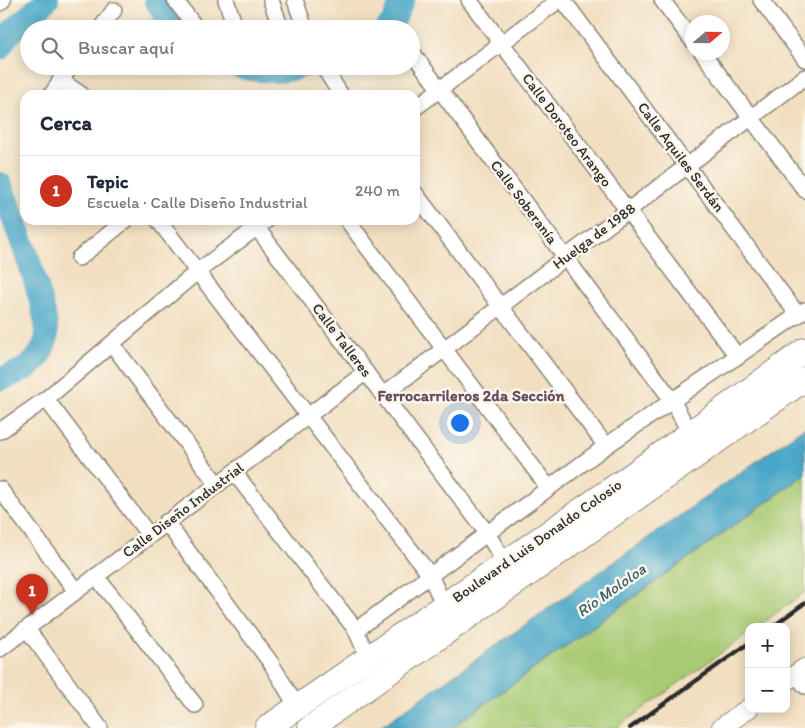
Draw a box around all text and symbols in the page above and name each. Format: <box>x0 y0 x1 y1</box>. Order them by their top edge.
north arrow <box>685 15 730 60</box>
search box <box>20 20 420 75</box>
icon: search <box>38 34 66 62</box>
text: Buscar aquí <box>78 36 174 59</box>
street label: Calle Doroteo Arango <box>518 70 616 190</box>
street label: Calle Aquiles Serdán <box>634 98 728 216</box>
text: Cerca <box>40 110 92 135</box>
street label: Calle Soberanía <box>487 156 562 248</box>
text: Tepic <box>87 170 128 193</box>
text: 1 <box>52 181 60 200</box>
text: 240 m <box>355 181 400 200</box>
text: Escuela · Calle Diseño Industrial <box>87 193 307 212</box>
street label: Huelga de 1988 <box>549 199 639 273</box>
street label: Calle Talleres <box>308 300 376 381</box>
district label: Ferrocarrileros 2da Sección <box>377 386 566 405</box>
your location <box>447 410 473 436</box>
street label: Calle Diseño Industrial <box>119 458 248 561</box>
street label: Boulevard Luis Donaldo Colosio <box>449 475 625 607</box>
water label: Río Mololoa <box>573 559 650 621</box>
pin: 1 <box>16 574 48 615</box>
map controls <box>745 623 790 713</box>
button: + <box>745 623 790 668</box>
button: − <box>745 668 790 713</box>

